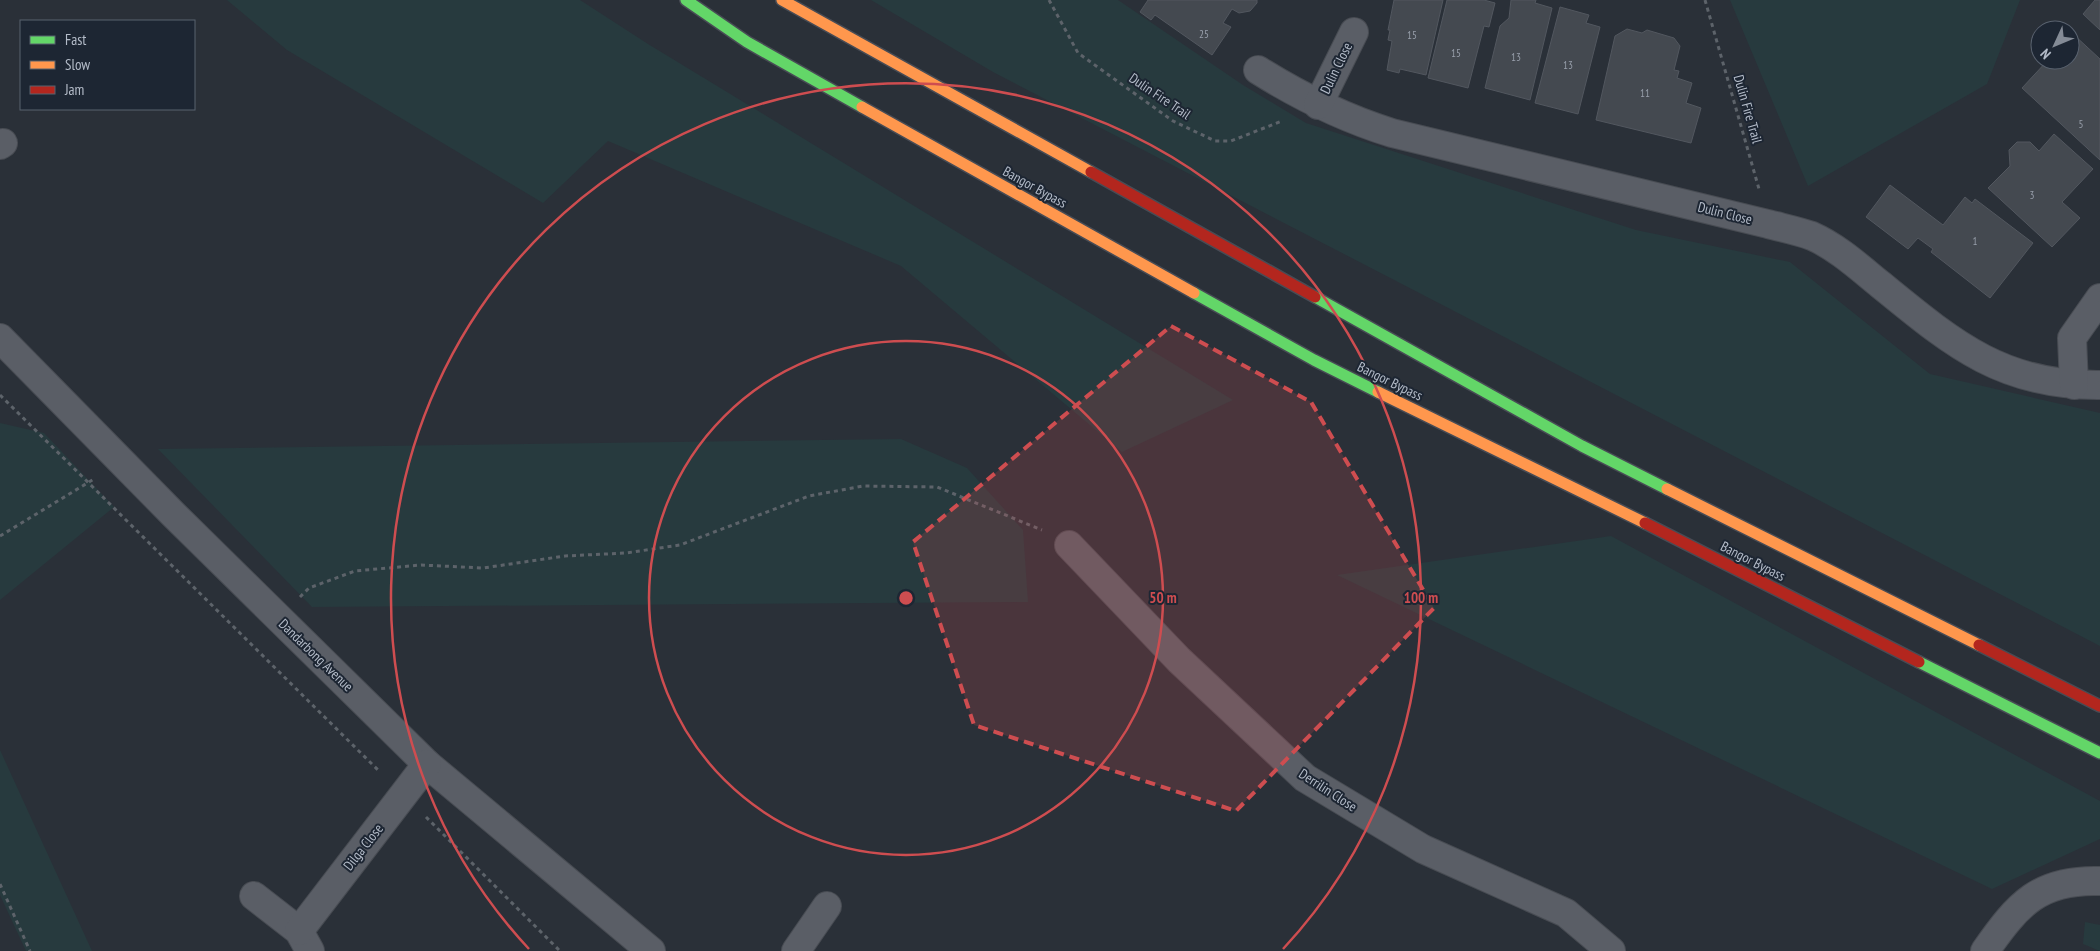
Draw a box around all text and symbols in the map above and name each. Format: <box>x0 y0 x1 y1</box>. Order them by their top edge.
legend <box>20 20 195 110</box>
north arrow <box>2030 20 2080 70</box>
house number: 25 <box>1199 27 1209 41</box>
house number: 15 <box>1407 28 1417 42</box>
text: Fast <box>65 30 86 49</box>
street label: Dulin Close <box>1316 39 1356 97</box>
text: N <box>2037 45 2055 63</box>
house number: 15 <box>1451 46 1461 60</box>
house number: 13 <box>1511 50 1521 64</box>
text: Slow <box>65 55 90 74</box>
house number: 13 <box>1563 58 1573 72</box>
street label: Dulin Fire Trail <box>1126 69 1195 124</box>
street label: Dulin Fire Trail <box>1730 73 1767 146</box>
text: Jam <box>64 80 84 99</box>
house number: 11 <box>1640 86 1650 100</box>
house number: 5 <box>2079 117 2084 131</box>
street label: Bangor Bypass <box>1000 162 1070 212</box>
house number: 3 <box>2030 188 2035 202</box>
street label: Dulin Close <box>1696 198 1754 228</box>
house number: 1 <box>1973 234 1978 248</box>
street label: Bangor Bypass <box>1354 358 1426 405</box>
street label: Bangor Bypass <box>1718 537 1789 585</box>
text: 50 m <box>1149 588 1177 607</box>
text: 100 m <box>1404 588 1438 607</box>
centre of rings <box>897 589 915 607</box>
street label: Dandarbong Avenue <box>275 615 357 695</box>
street label: Derrilin Close <box>1296 765 1361 815</box>
street label: Dilga Close <box>339 820 387 874</box>

